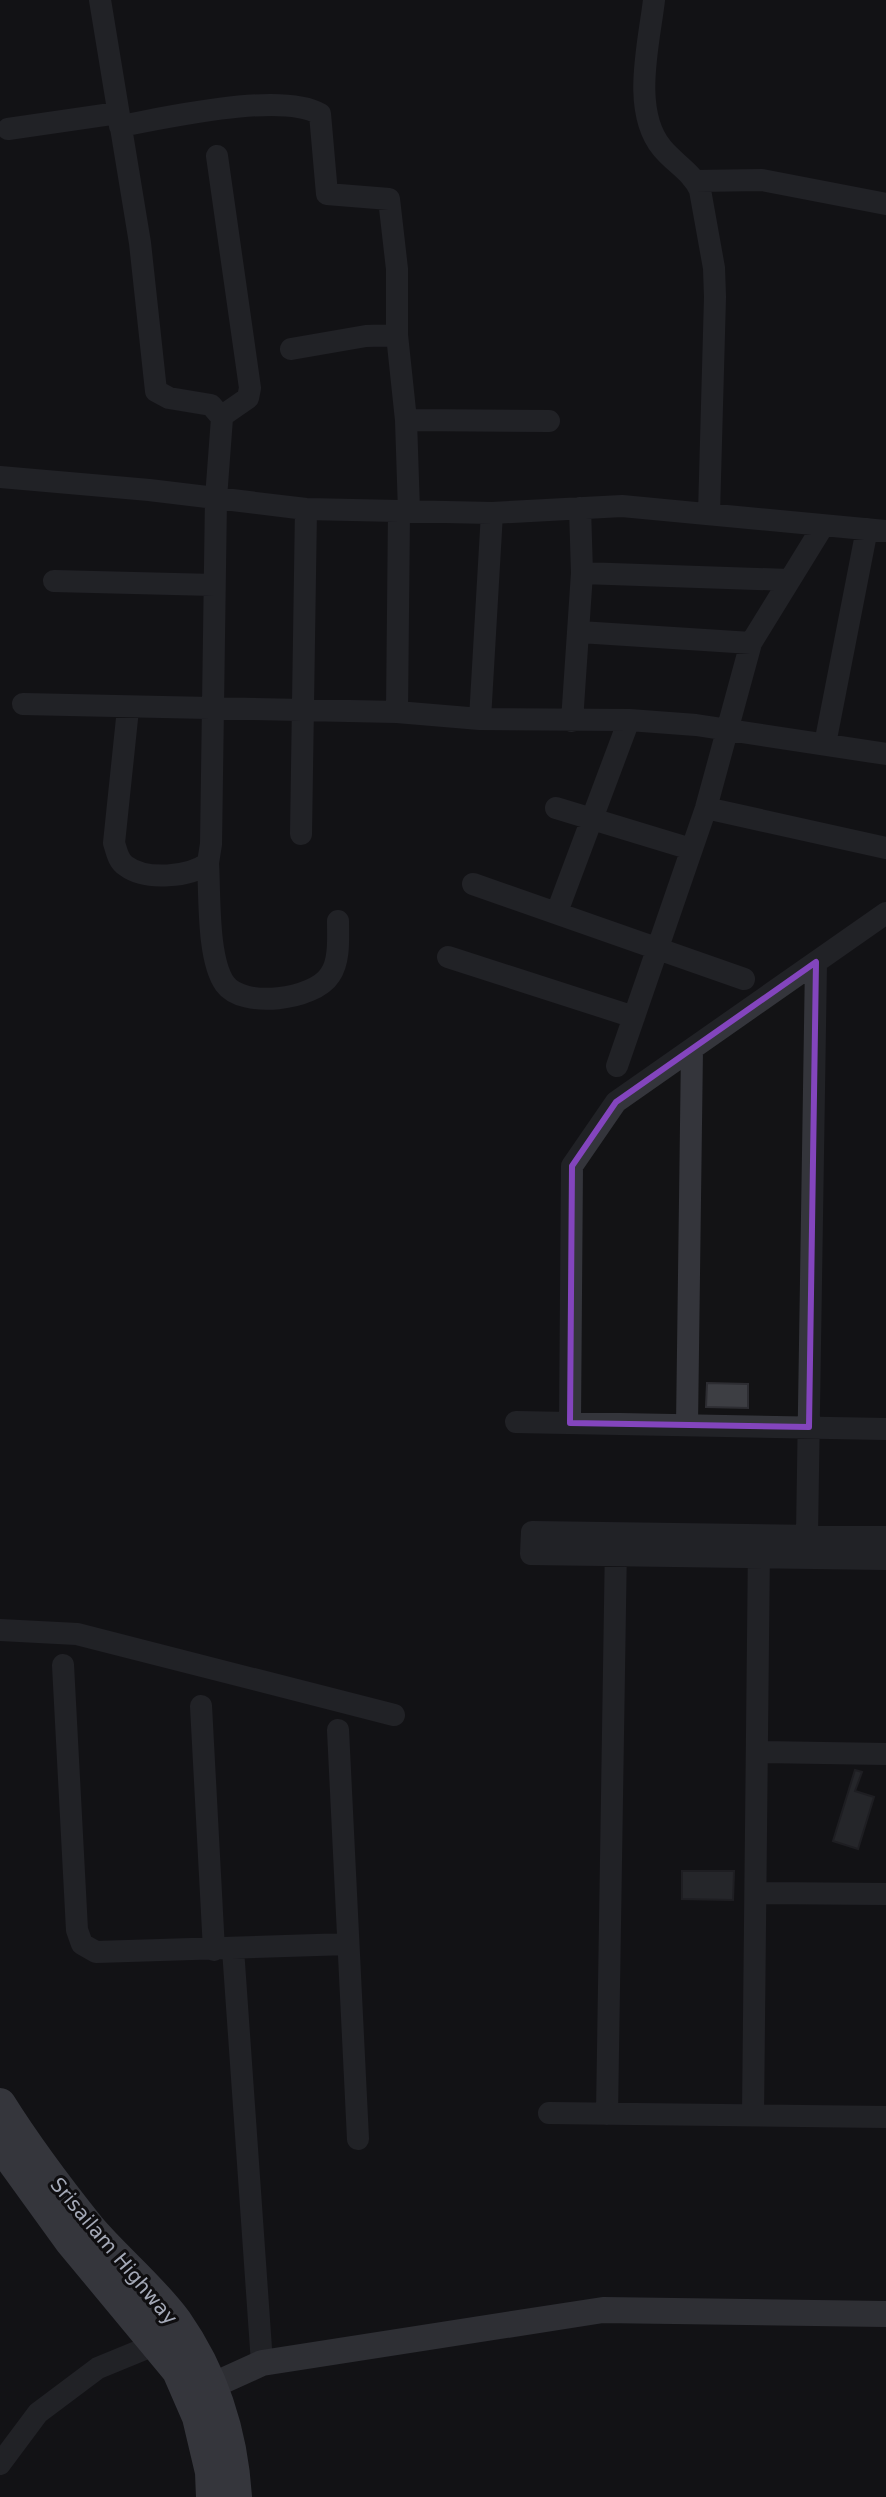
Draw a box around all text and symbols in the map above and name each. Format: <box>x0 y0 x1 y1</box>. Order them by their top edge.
street label: Srisailam Highway <box>45 2173 183 2330</box>

